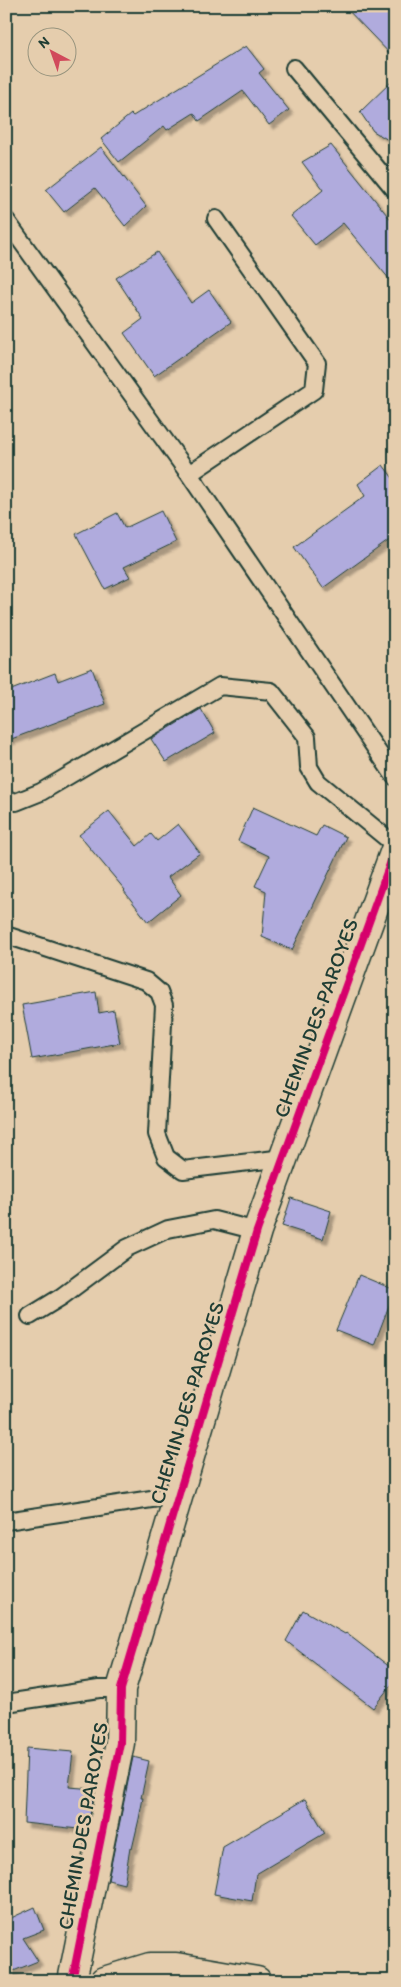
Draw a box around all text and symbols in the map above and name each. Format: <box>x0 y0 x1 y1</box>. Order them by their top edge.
north arrow <box>28 28 78 78</box>
text: N <box>35 33 53 52</box>
street label: CHEMIN DES PAROYES <box>268 915 363 1121</box>
street label: CHEMIN DES PAROYES <box>144 1299 229 1507</box>
street label: CHEMIN DES PAROYES <box>52 1720 113 1932</box>

